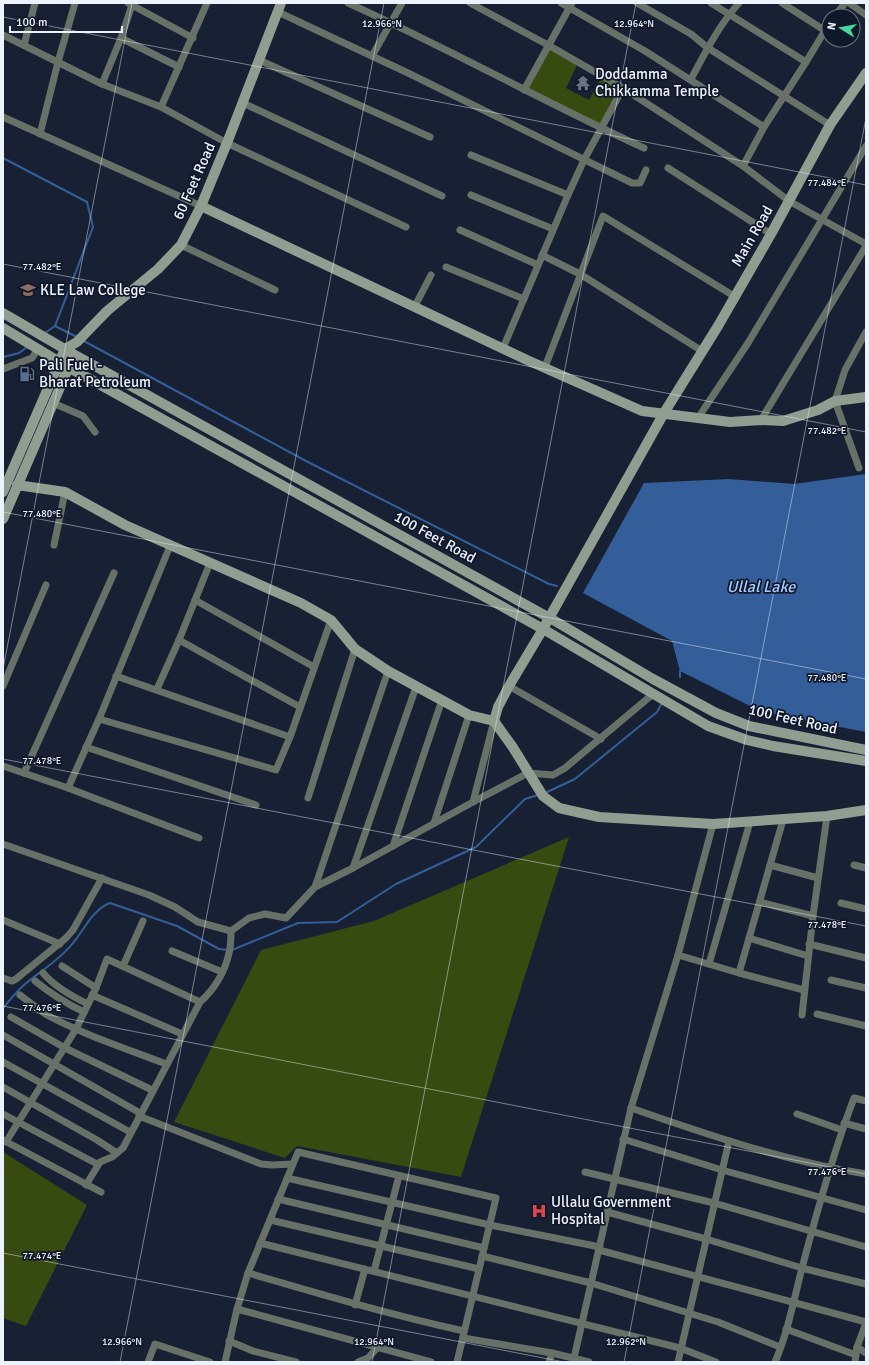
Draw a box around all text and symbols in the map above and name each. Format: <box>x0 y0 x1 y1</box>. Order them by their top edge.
scale bar <box>10 8 122 34</box>
north arrow <box>821 8 861 48</box>
text: 100 m <box>16 15 48 30</box>
text: 12.966°N <box>362 18 402 30</box>
text: 12.964°N <box>614 18 654 30</box>
text: N <box>825 21 839 31</box>
place label: Doddamma Chikkamma Temple <box>595 65 719 100</box>
temple icon: Doddamma Chikkamma Temple <box>574 74 592 92</box>
street label: 60 Feet Road <box>169 140 219 222</box>
text: 77.484°E <box>808 177 847 189</box>
street label: Main Road <box>727 202 777 270</box>
text: 77.482°E <box>23 261 62 273</box>
school or university icon: KLE Law College <box>19 281 37 299</box>
place label: KLE Law College <box>40 281 146 299</box>
place label: Pali Fuel - Bharat Petroleum <box>39 356 151 391</box>
fuel station icon: Pali Fuel - Bharat Petroleum <box>18 365 36 383</box>
text: 77.482°E <box>808 425 847 437</box>
street label: 100 Feet Road <box>391 507 479 567</box>
text: 77.480°E <box>23 508 62 520</box>
water label: Ullal Lake <box>727 577 796 597</box>
text: 77.480°E <box>808 672 847 684</box>
street label: 100 Feet Road <box>747 700 839 738</box>
text: 77.478°E <box>23 755 62 767</box>
text: 77.478°E <box>808 919 847 931</box>
text: 77.476°E <box>23 1002 62 1014</box>
text: 77.476°E <box>808 1166 847 1178</box>
place label: Ullalu Government Hospital <box>551 1193 671 1228</box>
hospital icon: Ullalu Government Hospital <box>530 1202 548 1220</box>
text: 77.474°E <box>23 1250 62 1262</box>
text: 12.966°N <box>102 1336 142 1348</box>
text: 12.964°N <box>354 1336 394 1348</box>
text: 12.962°N <box>606 1336 646 1348</box>

